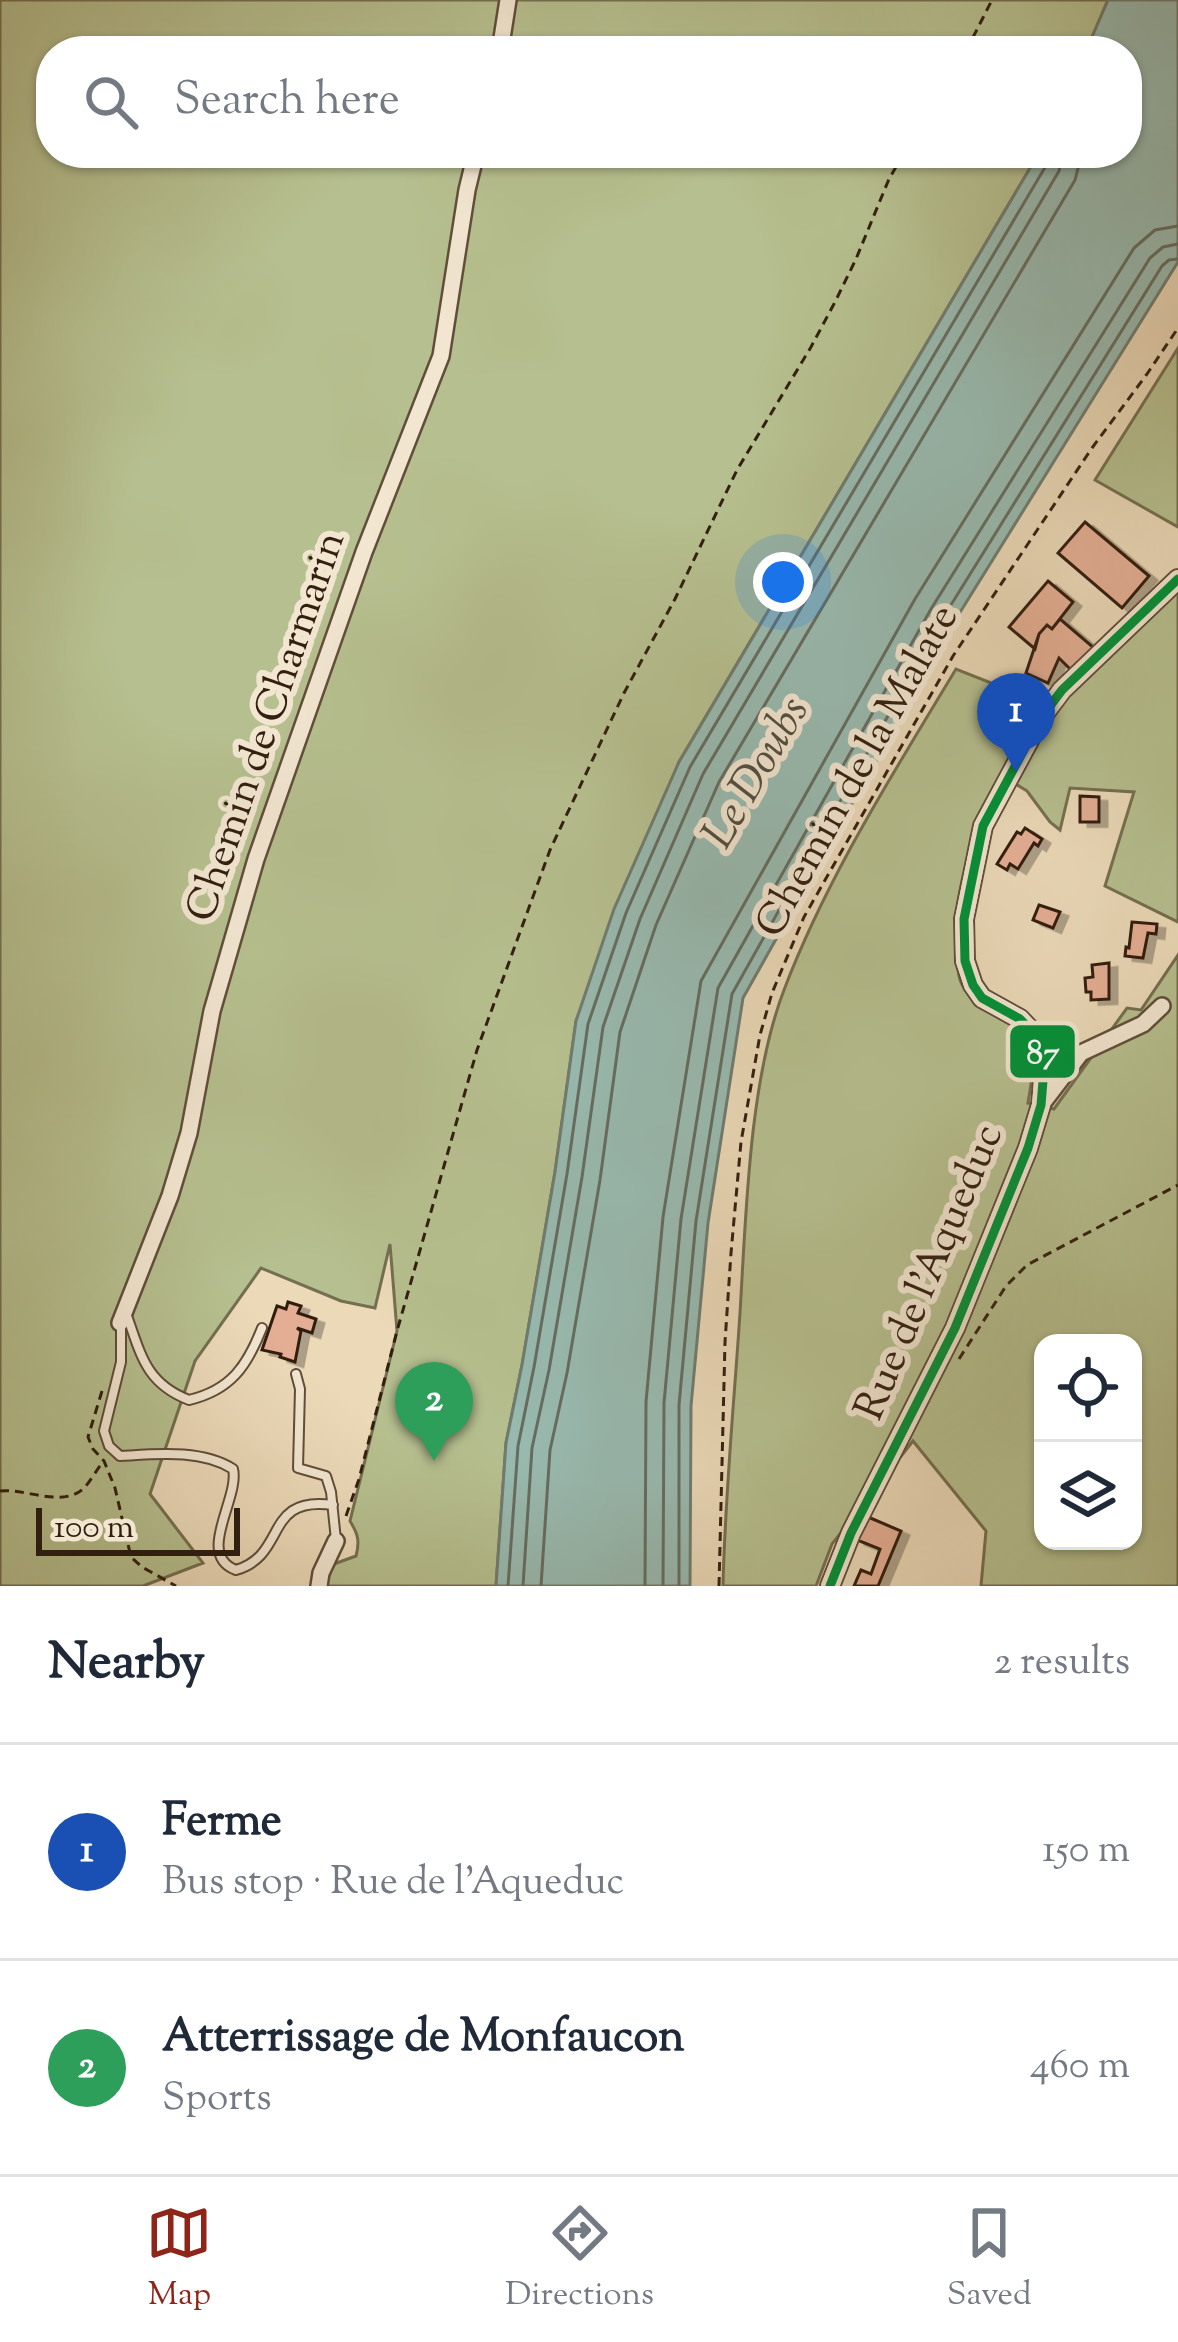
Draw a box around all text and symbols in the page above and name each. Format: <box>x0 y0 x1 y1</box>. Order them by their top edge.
search box <box>36 36 1142 168</box>
icon: search <box>78 69 144 135</box>
text: Search here <box>174 70 400 135</box>
street label: Chemin de Charmarin <box>173 524 363 930</box>
your location <box>753 552 813 612</box>
street label: Chemin de la Malate <box>742 595 976 949</box>
pin: 1 <box>977 673 1055 772</box>
water label: Le Doubs <box>688 686 828 862</box>
line badge: 87 <box>1008 1023 1077 1080</box>
text: 87 <box>1026 1031 1060 1079</box>
street label: Rue de l'Aqueduc <box>842 1116 1020 1430</box>
map controls <box>1034 1334 1142 1550</box>
button: locate <box>1034 1334 1142 1442</box>
pin: 2 <box>395 1362 473 1461</box>
button: layers <box>1034 1442 1142 1550</box>
scale bar <box>36 1502 240 1555</box>
text: 100 m <box>54 1505 134 1553</box>
text: Nearby <box>48 1628 205 1701</box>
text: 2 results <box>994 1636 1130 1692</box>
text: Ferme <box>162 1791 282 1856</box>
text: 1 <box>80 1824 94 1880</box>
text: 150 m <box>1042 1824 1130 1880</box>
text: Bus stop · Rue de l'Aqueduc <box>162 1856 624 1912</box>
text: Atterrissage de Monfaucon <box>162 2007 685 2072</box>
text: 2 <box>78 2040 96 2096</box>
text: 460 m <box>1030 2040 1130 2096</box>
text: Sports <box>162 2072 272 2128</box>
tab: Map <box>146 2200 212 2320</box>
tab: Directions <box>505 2200 654 2320</box>
tab: Saved <box>947 2200 1032 2320</box>

